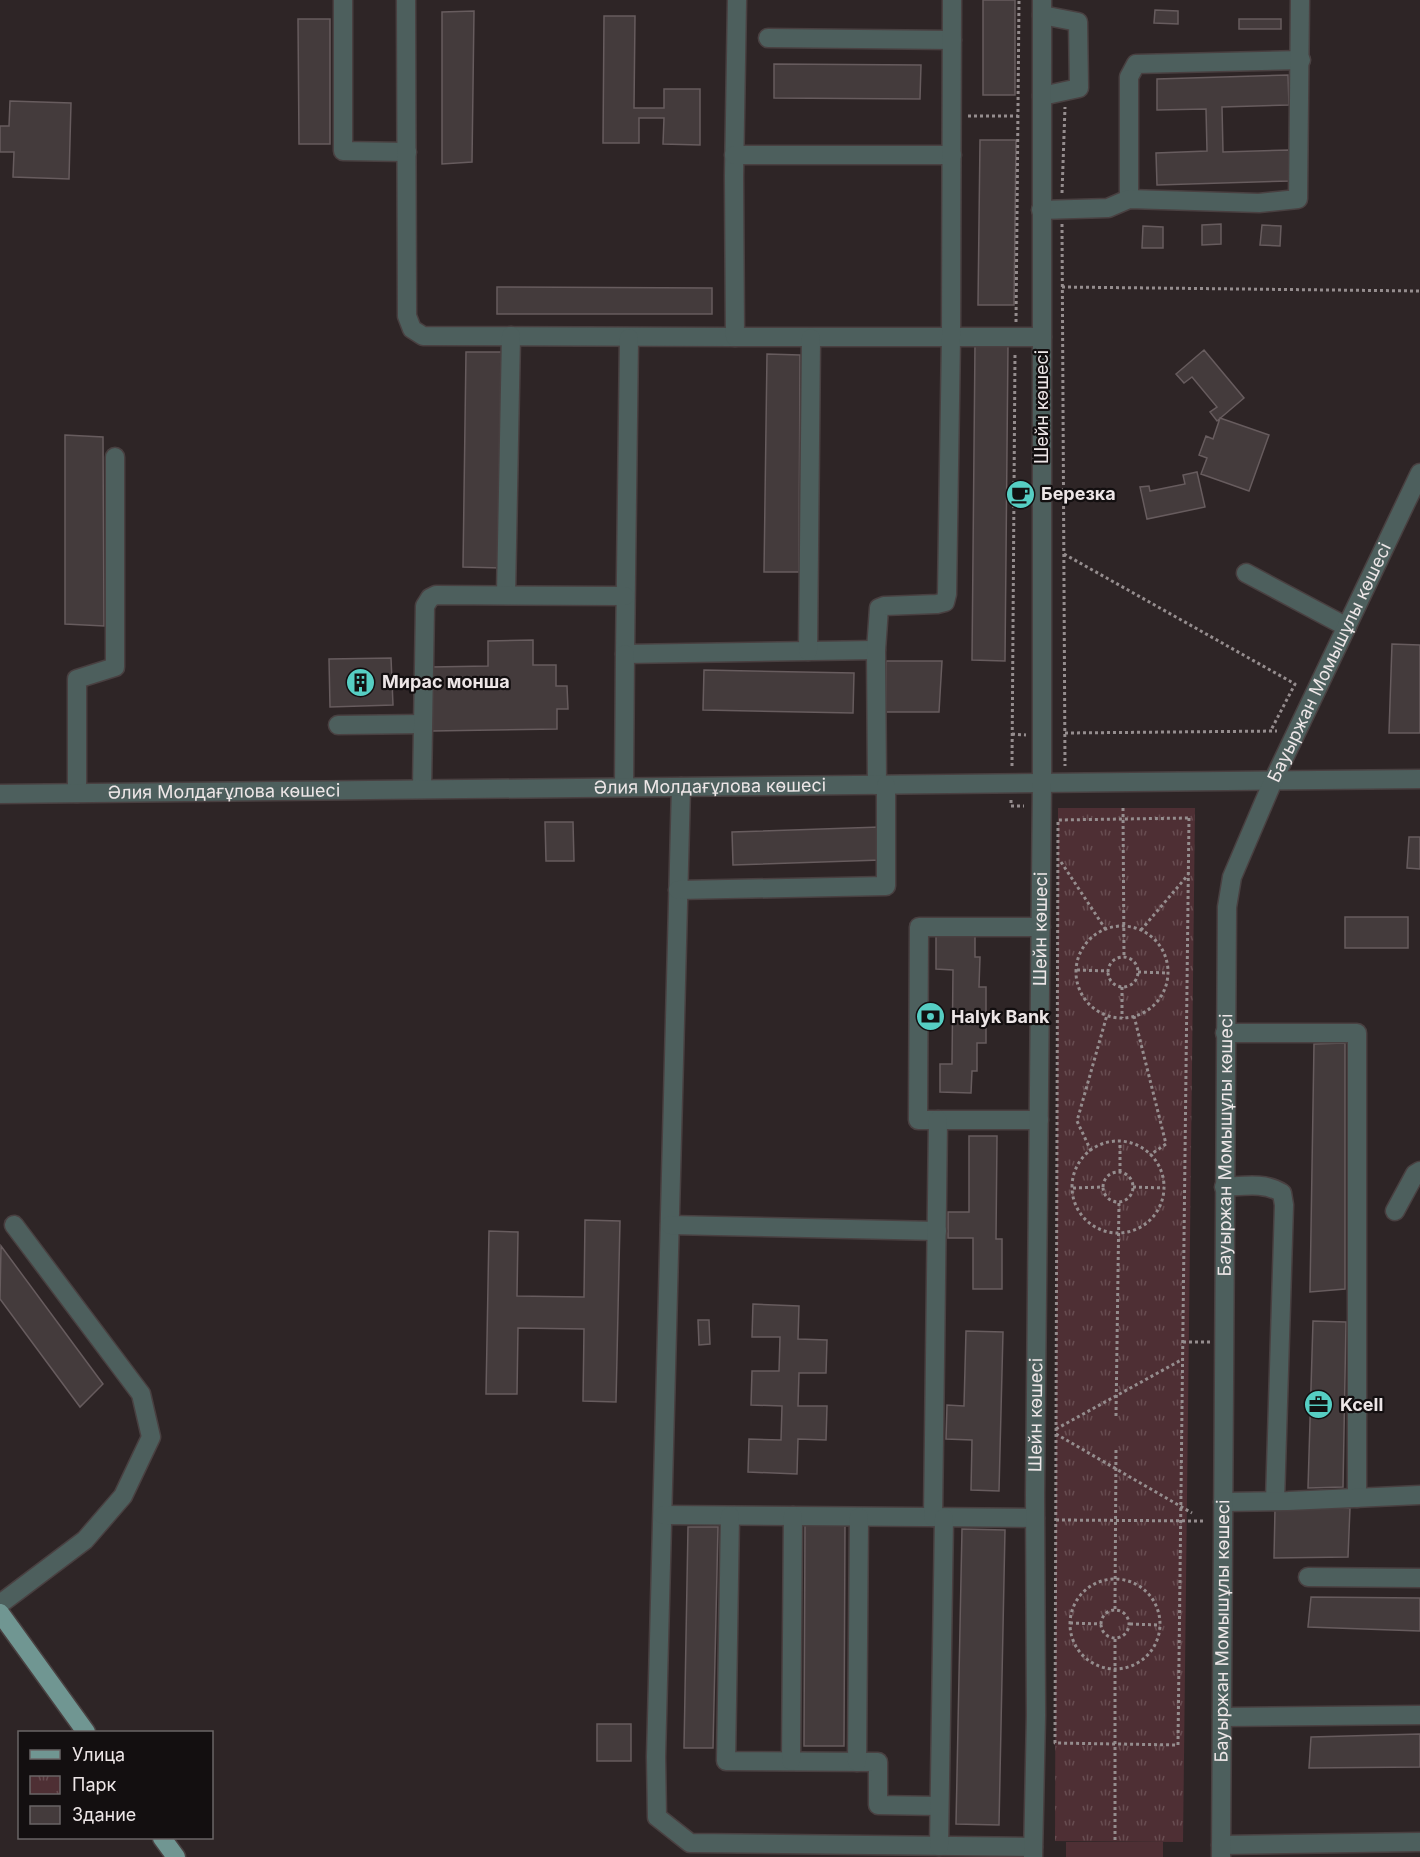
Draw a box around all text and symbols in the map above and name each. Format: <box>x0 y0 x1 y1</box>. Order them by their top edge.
street label: Шейн көшесі <box>1031 350 1052 464</box>
cafe icon: Березка <box>1004 478 1036 510</box>
place label: Березка <box>1041 483 1116 504</box>
street label: Бауыржан Момышұлы көшесі <box>1263 539 1395 786</box>
building icon: Мирас монша <box>345 666 377 698</box>
place label: Мирас монша <box>382 671 510 692</box>
street label: Әлия Молдағұлова көшесі <box>594 774 826 798</box>
street label: Әлия Молдағұлова көшесі <box>108 779 340 803</box>
street label: Шейн көшесі <box>1029 872 1051 986</box>
bank icon: Halyk Bank <box>914 1001 946 1033</box>
place label: Halyk Bank <box>951 1006 1050 1027</box>
street label: Бауыржан Момышұлы көшесі <box>1214 1014 1236 1276</box>
street label: Шейн көшесі <box>1024 1358 1046 1472</box>
office icon: Kcell <box>1303 1389 1335 1421</box>
place label: Kcell <box>1340 1394 1383 1415</box>
street label: Бауыржан Момышұлы көшесі <box>1211 1500 1233 1762</box>
legend <box>18 1731 213 1839</box>
text: Улица <box>72 1744 125 1765</box>
text: Парк <box>72 1774 117 1795</box>
text: Здание <box>72 1804 136 1825</box>

